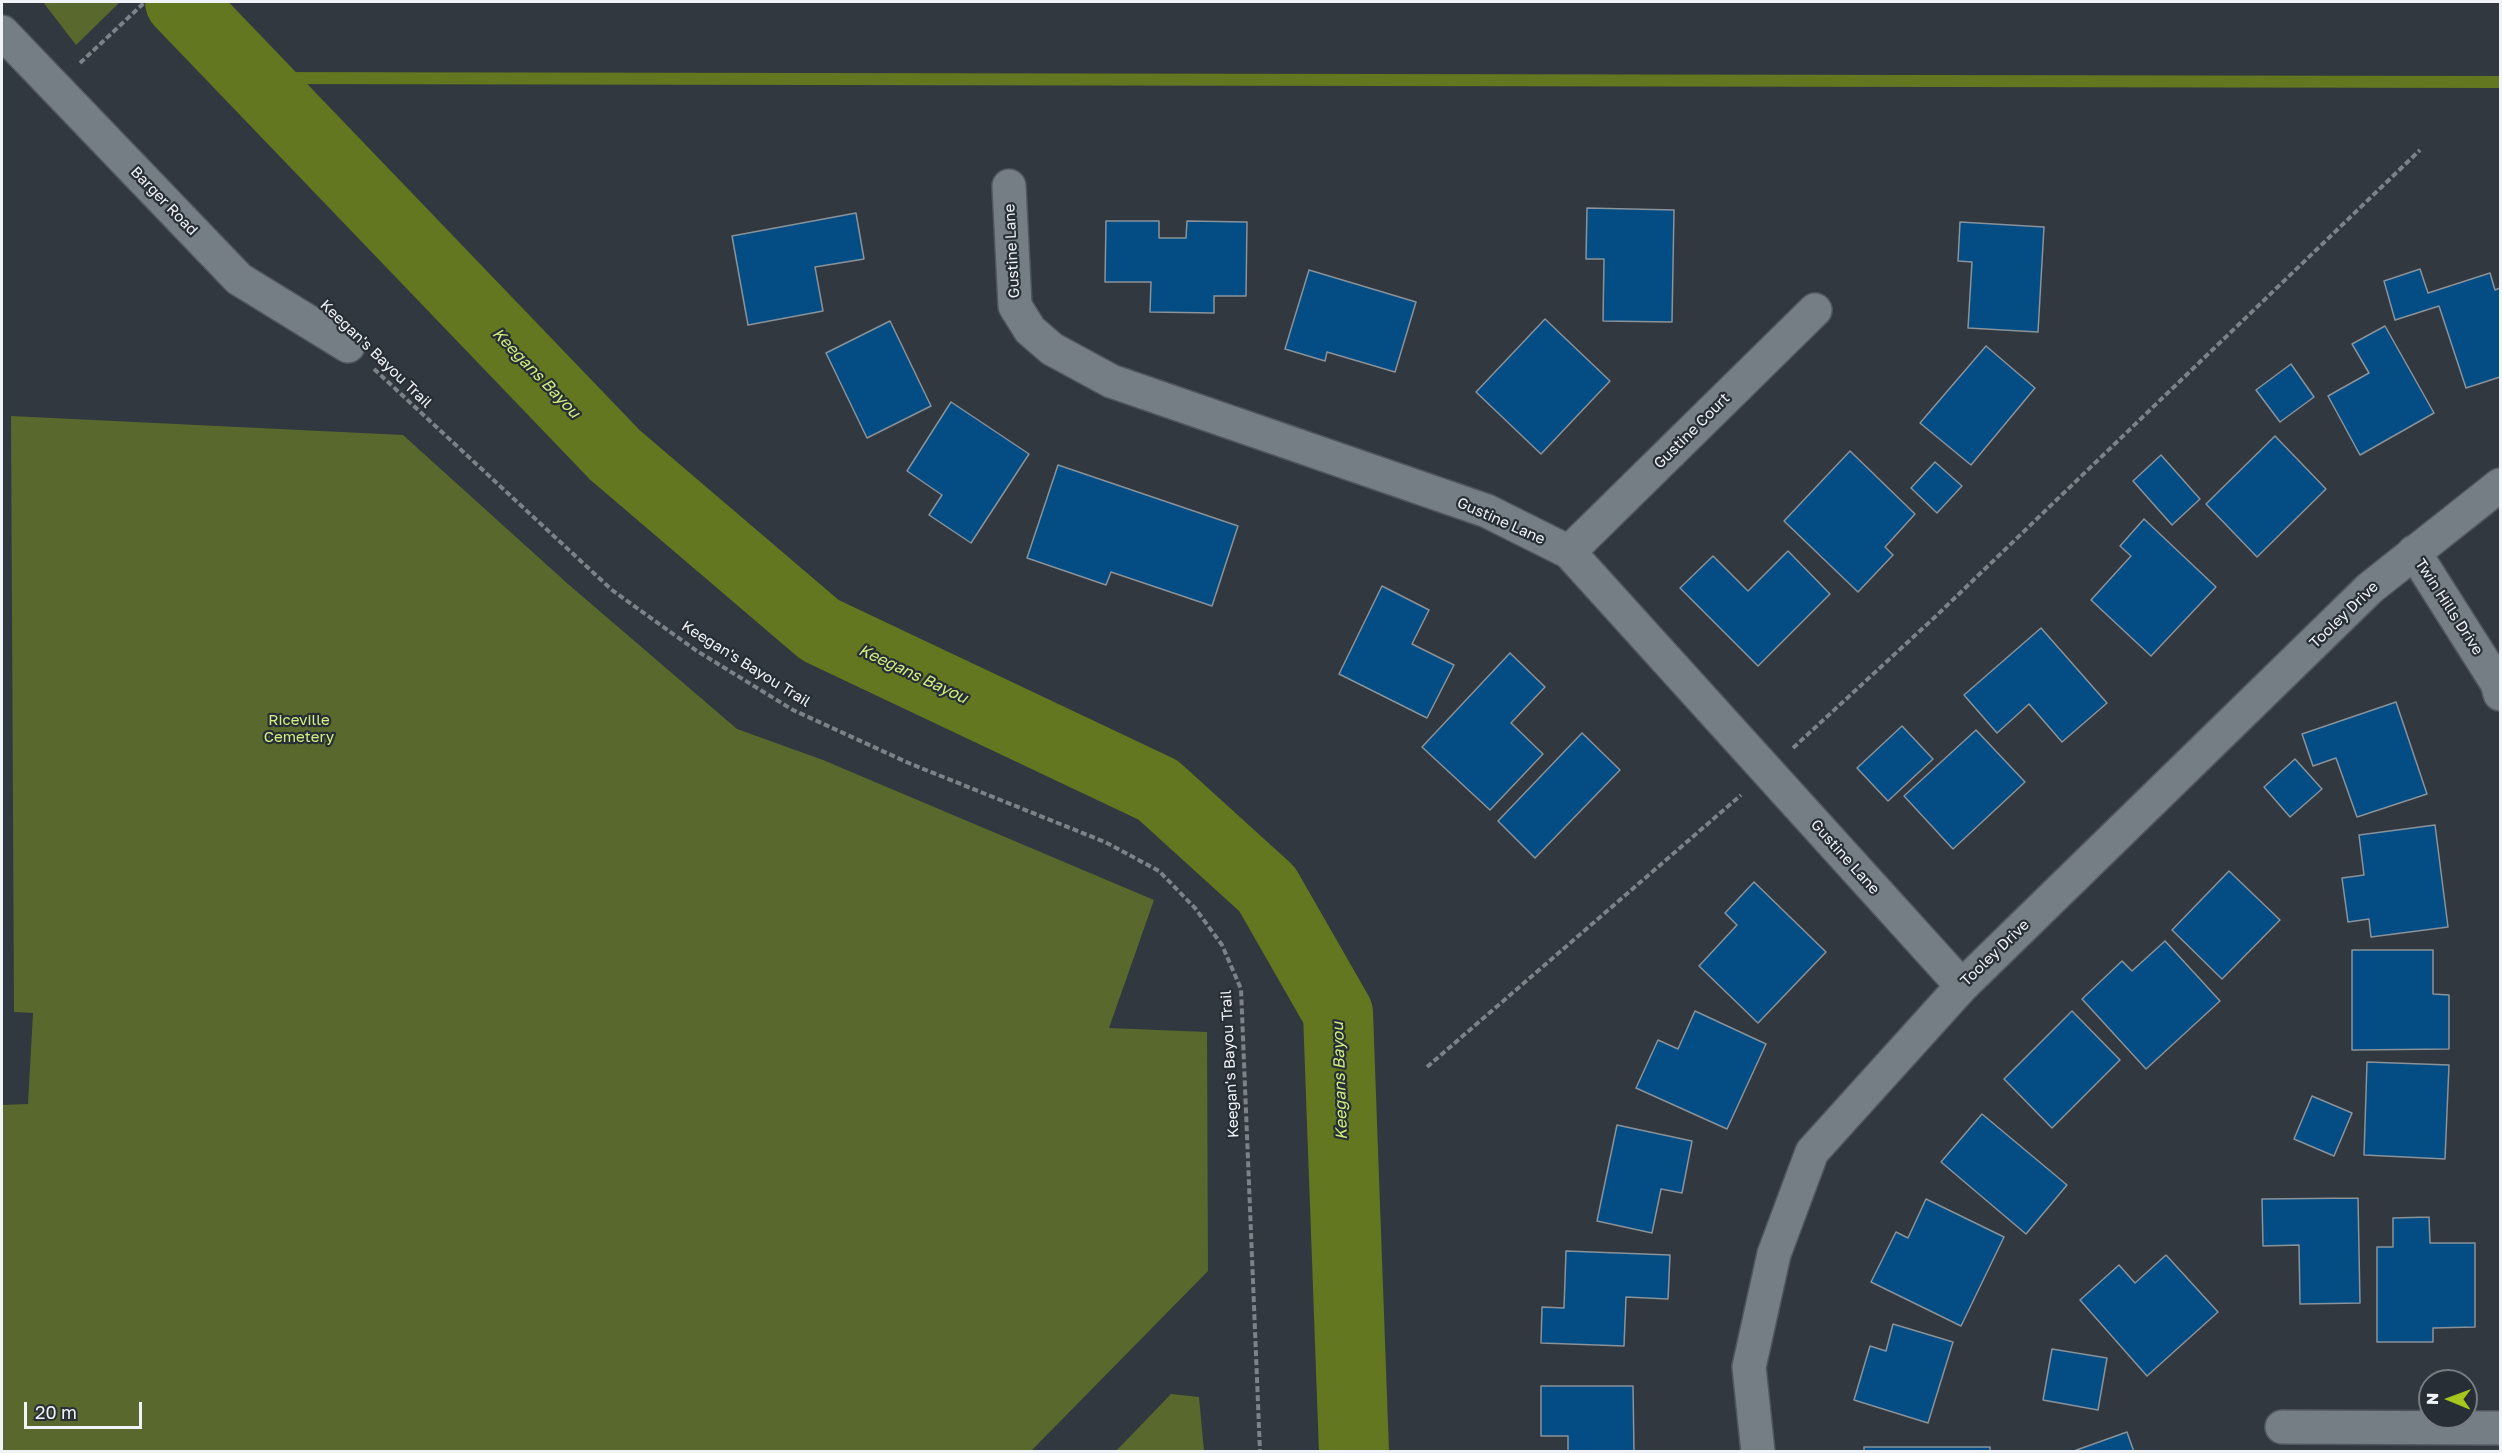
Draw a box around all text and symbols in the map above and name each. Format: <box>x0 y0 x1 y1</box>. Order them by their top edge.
street label: Barger Road <box>127 163 201 239</box>
street label: Gustine Lane <box>1001 203 1023 299</box>
street label: Keegan's Bayou Trail <box>316 296 436 412</box>
water label: Keegans Bayou <box>488 324 584 422</box>
street label: Gustine Court <box>1650 389 1734 473</box>
street label: Gustine Lane <box>1454 494 1548 548</box>
street label: Twin Hills Drive <box>2411 556 2487 658</box>
street label: Tooley Drive <box>2306 578 2382 652</box>
street label: Keegan's Bayou Trail <box>678 617 814 711</box>
water label: Keegans Bayou <box>856 640 970 708</box>
park label: Riceville Cemetery <box>264 711 334 746</box>
street label: Gustine Lane <box>1807 816 1883 898</box>
street label: Tooley Drive <box>1957 916 2033 990</box>
street label: Keegan's Bayou Trail <box>1217 989 1243 1139</box>
water label: Keegans Bayou <box>1328 1022 1352 1140</box>
north arrow <box>2418 1369 2478 1429</box>
scale bar <box>27 1390 146 1428</box>
text: N <box>2422 1392 2442 1405</box>
text: 20 m <box>35 1401 77 1423</box>

